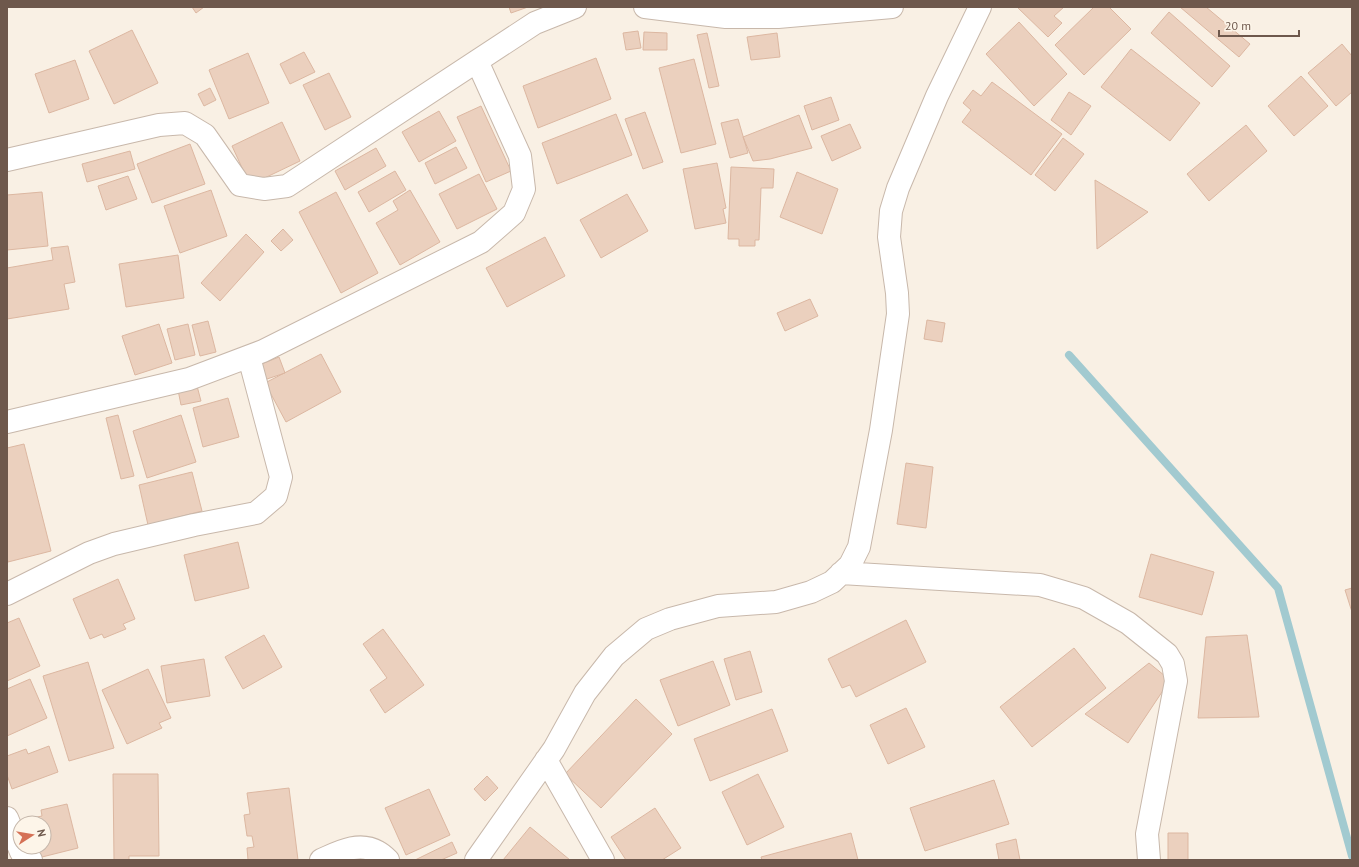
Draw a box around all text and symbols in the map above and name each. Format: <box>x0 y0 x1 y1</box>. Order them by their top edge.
scale bar <box>1219 12 1299 38</box>
text: 20 m <box>1225 18 1251 33</box>
north arrow <box>12 815 52 855</box>
text: N <box>34 828 49 838</box>

